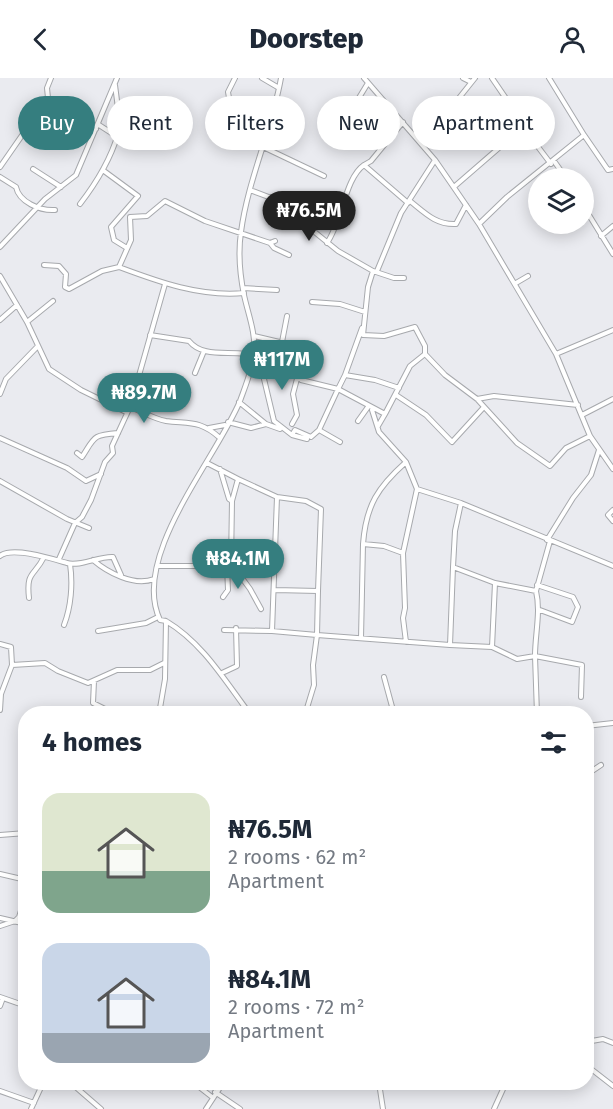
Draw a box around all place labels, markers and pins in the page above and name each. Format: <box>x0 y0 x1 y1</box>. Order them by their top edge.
pin: ₦76.5M <box>260 191 358 242</box>
pin: ₦117M <box>240 340 324 391</box>
pin: ₦89.7M <box>95 373 193 424</box>
pin: ₦84.1M <box>189 539 287 590</box>

